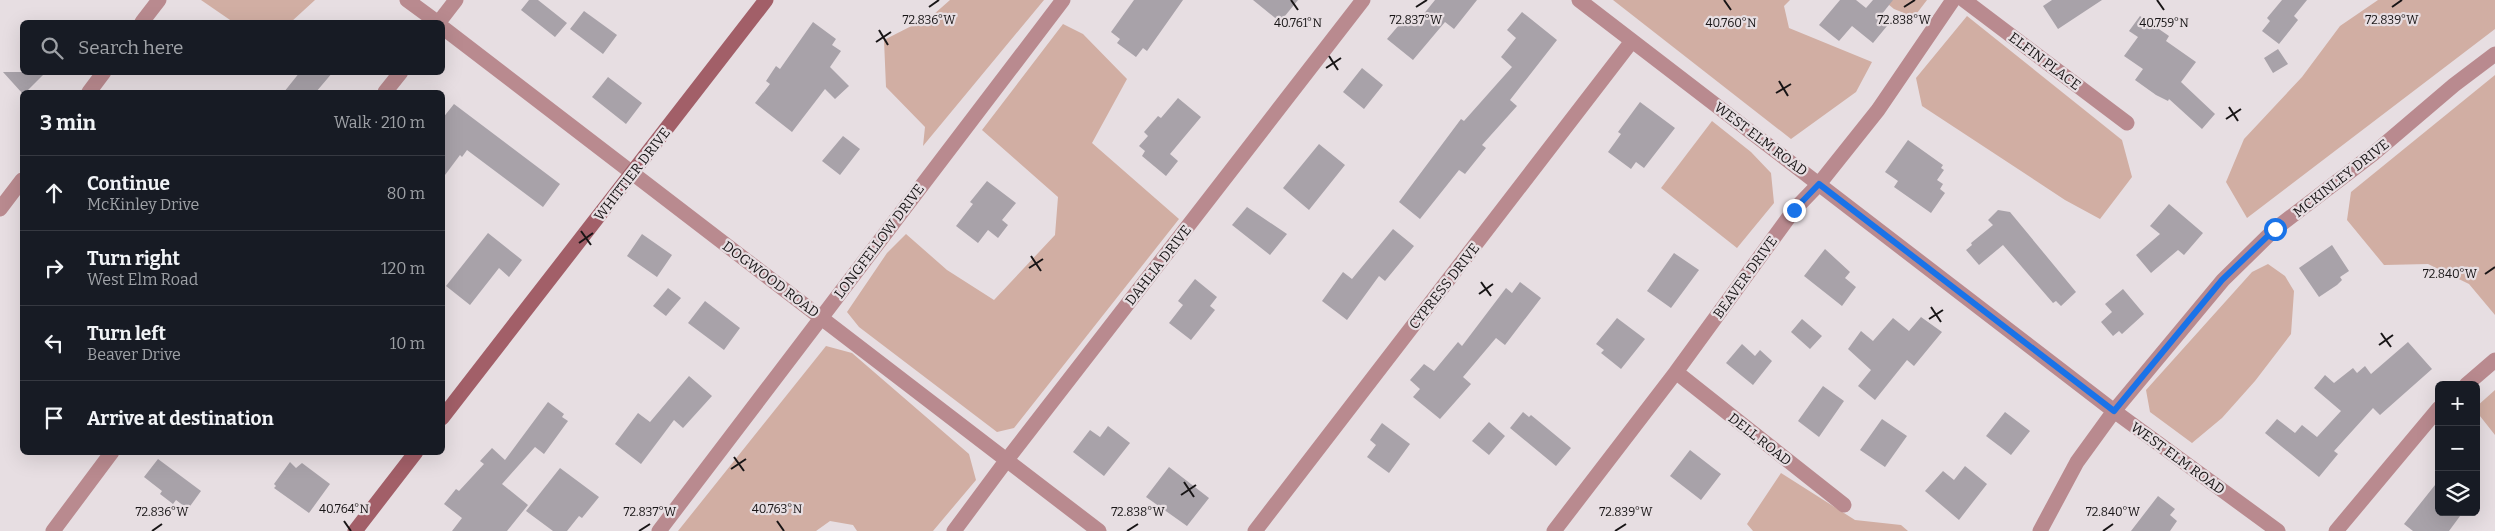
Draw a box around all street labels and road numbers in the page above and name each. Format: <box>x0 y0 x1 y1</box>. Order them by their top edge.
street label: ELFIN PLACE <box>2005 29 2084 94</box>
street label: WEST ELM ROAD <box>1711 99 1811 180</box>
street label: WHITTIER DRIVE <box>591 125 674 224</box>
street label: MCKINLEY DRIVE <box>2290 136 2393 221</box>
street label: LONGFELLOW DRIVE <box>831 181 928 302</box>
street label: DAHLIA DRIVE <box>1122 222 1195 309</box>
street label: BEAVER DRIVE <box>1710 233 1781 322</box>
street label: DOGWOOD ROAD <box>719 238 822 321</box>
street label: CYPRESS DRIVE <box>1405 240 1483 333</box>
street label: DELL ROAD <box>1725 409 1795 469</box>
street label: WEST ELM ROAD <box>2127 419 2228 498</box>

